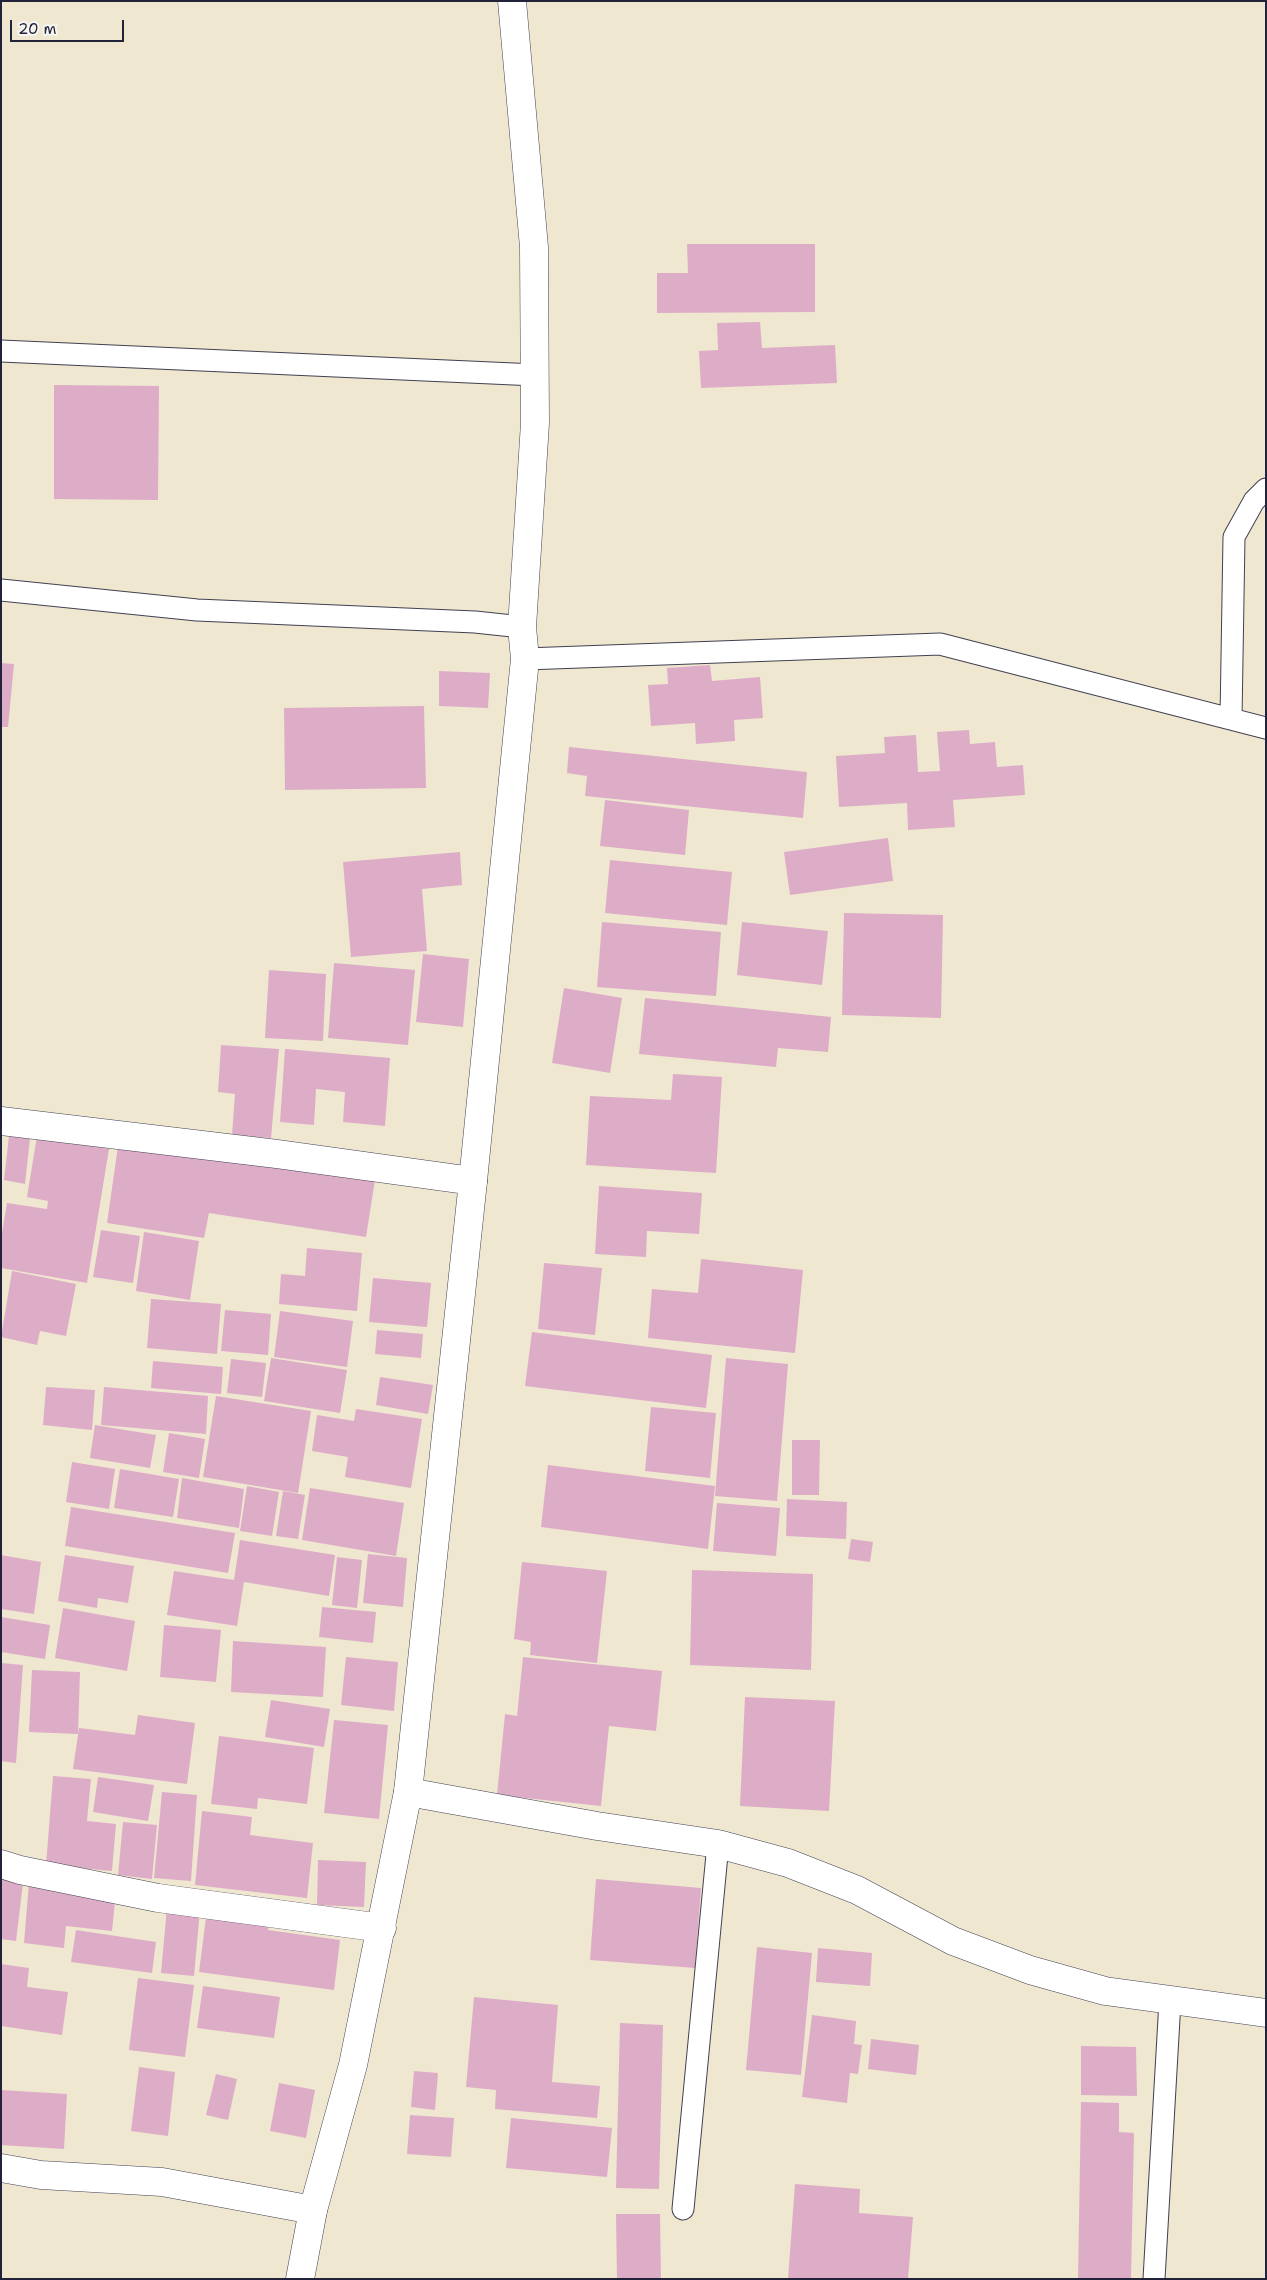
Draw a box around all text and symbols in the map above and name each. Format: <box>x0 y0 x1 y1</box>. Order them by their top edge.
scale bar <box>12 10 126 42</box>
text: 20 m <box>18 19 57 39</box>

